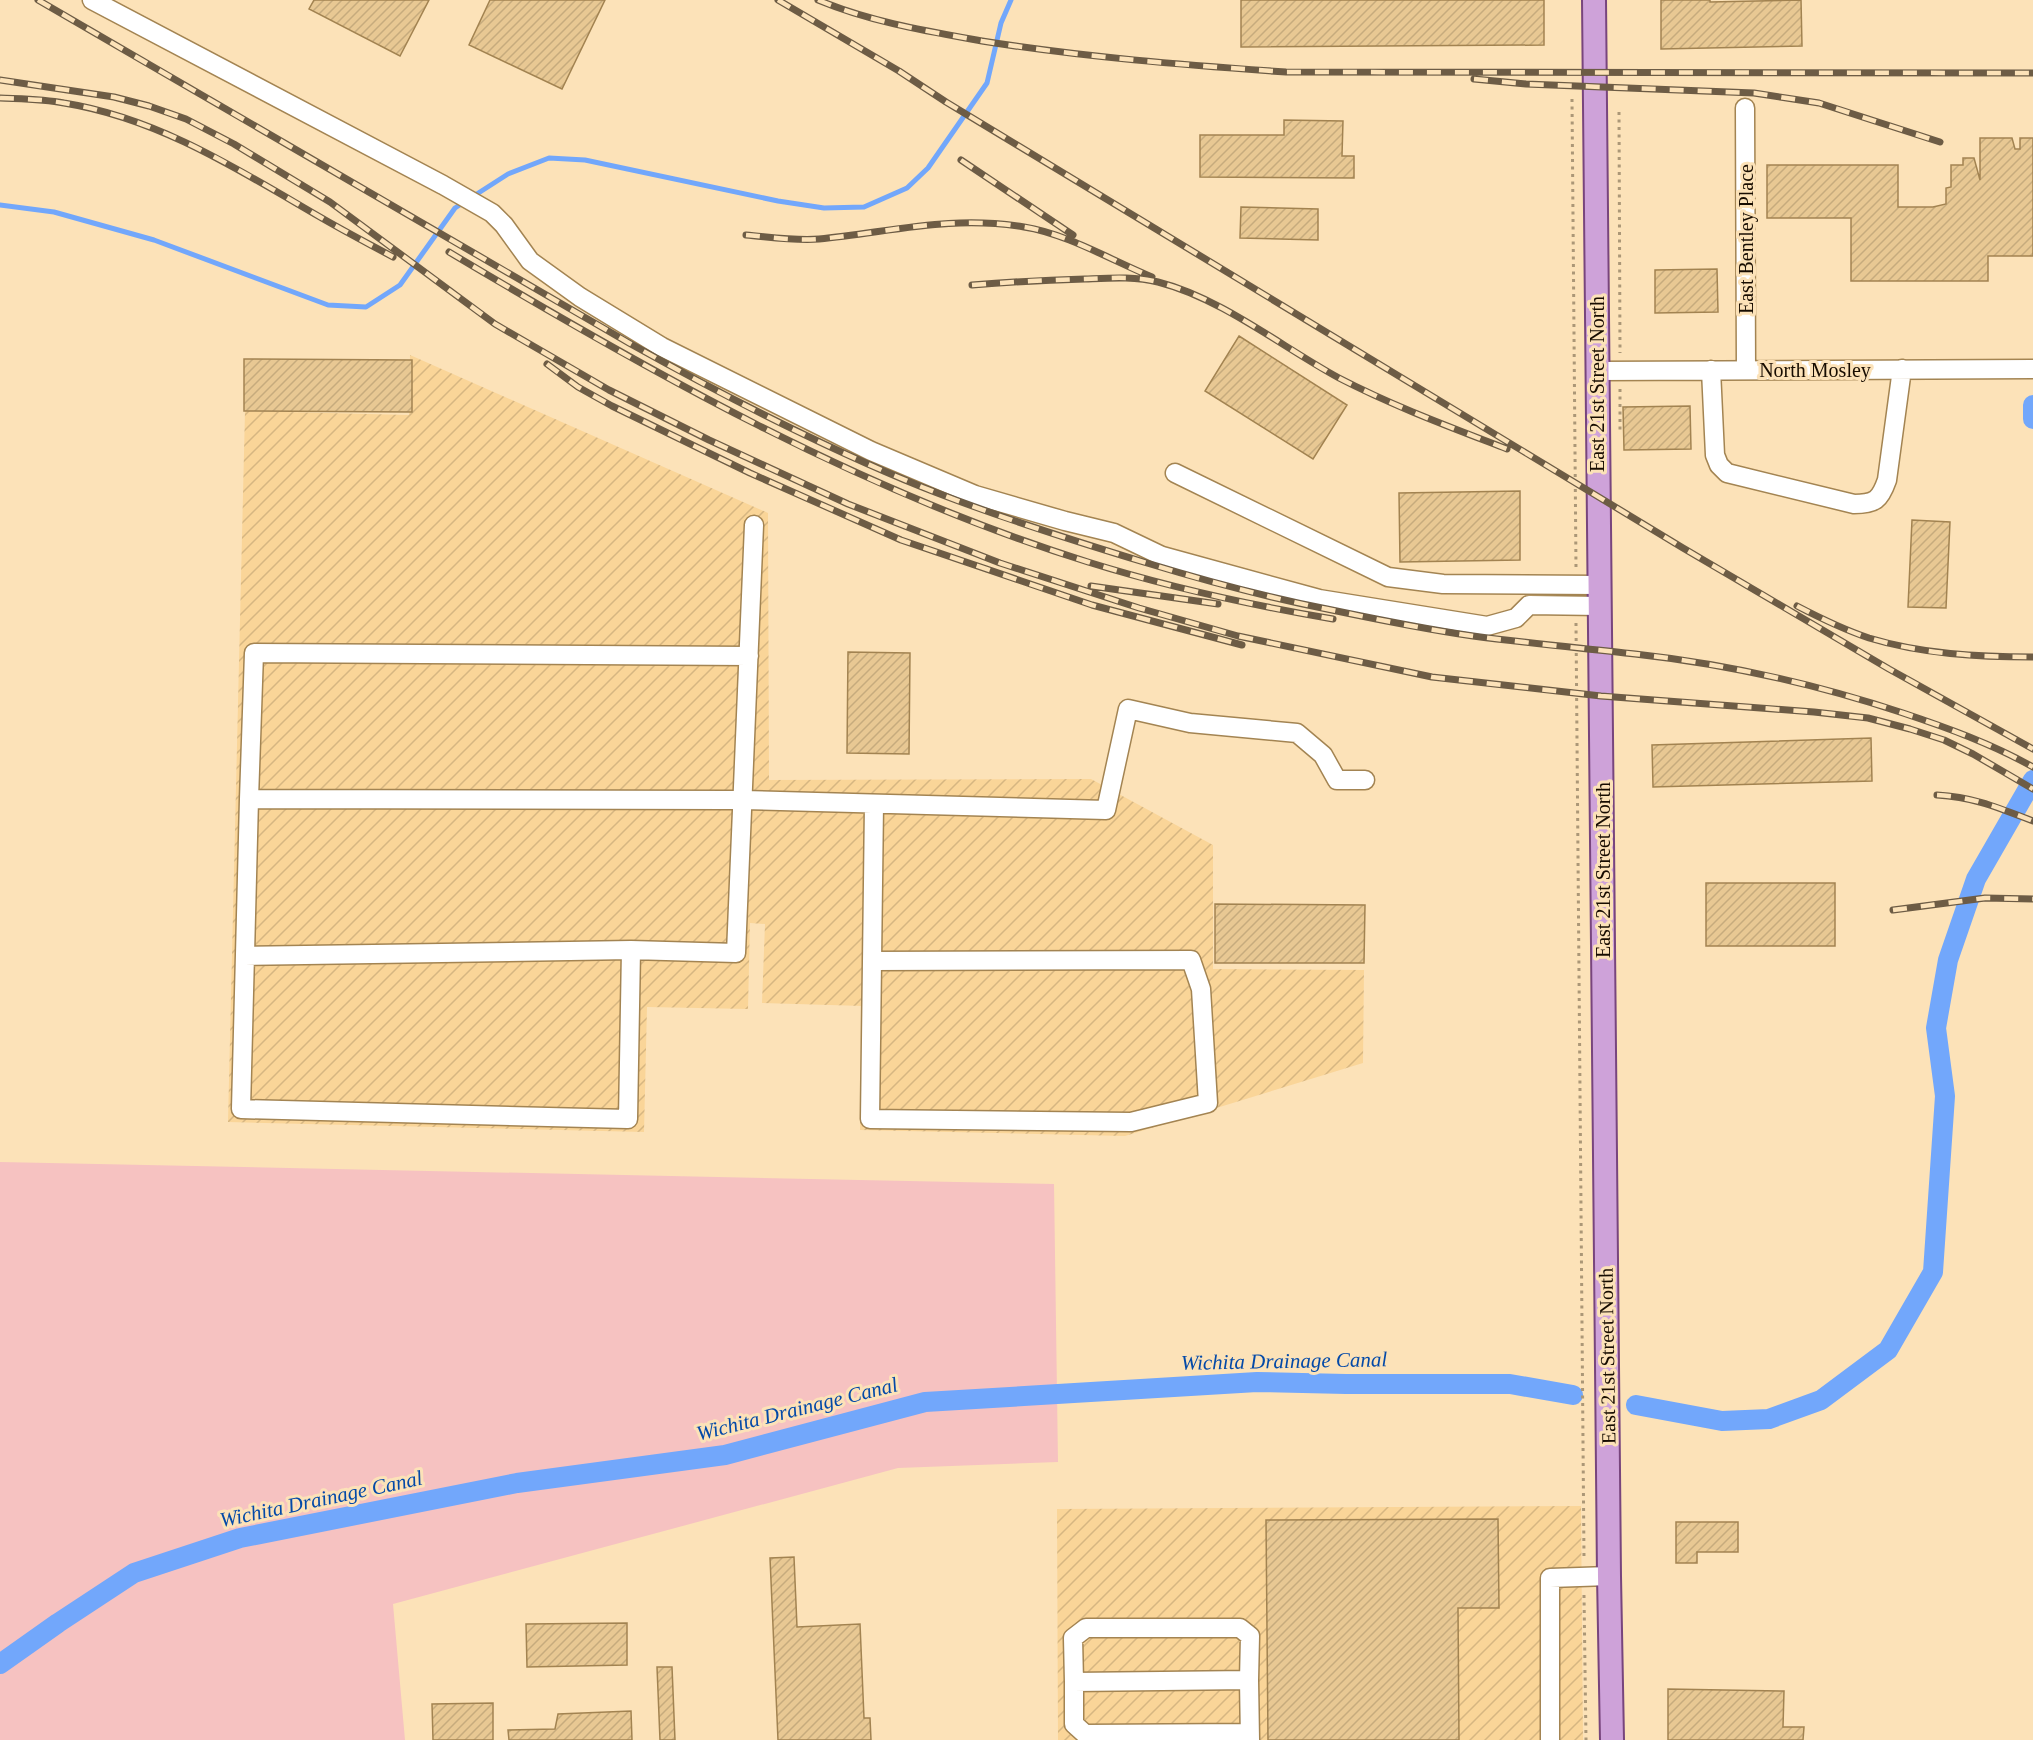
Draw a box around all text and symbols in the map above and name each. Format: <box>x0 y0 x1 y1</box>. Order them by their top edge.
street label: East Bentley Place <box>1735 164 1758 314</box>
street label: East 21st Street North <box>1586 296 1608 472</box>
street label: North Mosley <box>1759 359 1871 382</box>
street label: East 21st Street North <box>1592 782 1614 958</box>
street label: East 21st Street North <box>1594 1268 1620 1444</box>
water label: Wichita Drainage Canal <box>1181 1347 1388 1375</box>
water label: Wichita Drainage Canal <box>694 1372 900 1446</box>
water label: Wichita Drainage Canal <box>218 1466 425 1532</box>

